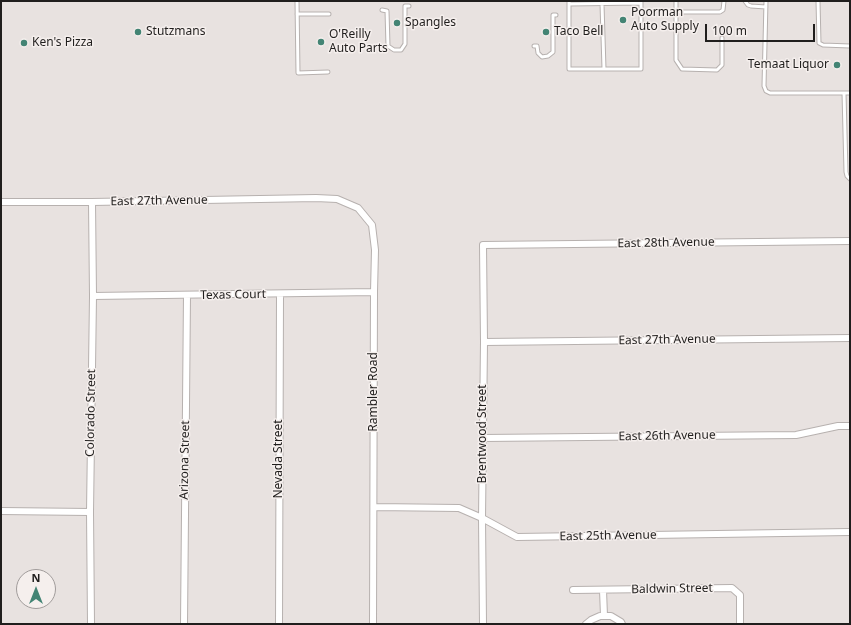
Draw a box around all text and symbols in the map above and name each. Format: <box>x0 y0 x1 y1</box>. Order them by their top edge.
place label: Poorman Auto Supply <box>631 6 699 34</box>
marker: Poorman Auto Supply <box>618 15 628 25</box>
place label: Spangles <box>405 16 456 30</box>
scale bar <box>707 16 817 42</box>
marker: Spangles <box>392 18 402 28</box>
text: 100 m <box>712 22 747 39</box>
place label: Stutzmans <box>146 25 205 39</box>
place label: Taco Bell <box>554 25 603 39</box>
marker: Stutzmans <box>133 27 143 37</box>
marker: Taco Bell <box>541 27 551 37</box>
place label: O'Reilly Auto Parts <box>329 28 388 56</box>
place label: Ken's Pizza <box>32 36 93 50</box>
marker: O'Reilly Auto Parts <box>316 37 326 47</box>
marker: Ken's Pizza <box>19 38 29 48</box>
place label: Temaat Liquor <box>748 58 829 72</box>
marker: Temaat Liquor <box>832 60 842 70</box>
street label: East 27th Avenue <box>110 193 208 209</box>
street label: East 28th Avenue <box>617 235 715 251</box>
street label: Texas Court <box>200 287 266 303</box>
street label: East 27th Avenue <box>618 332 716 348</box>
street label: Rambler Road <box>367 352 381 432</box>
street label: Colorado Street <box>83 369 99 457</box>
street label: Brentwood Street <box>476 385 490 483</box>
street label: Nevada Street <box>272 419 286 499</box>
street label: Arizona Street <box>177 420 193 500</box>
street label: East 26th Avenue <box>618 428 716 444</box>
street label: East 25th Avenue <box>559 528 657 544</box>
north arrow <box>16 569 56 609</box>
text: N <box>32 570 40 585</box>
street label: Baldwin Street <box>631 581 713 597</box>

